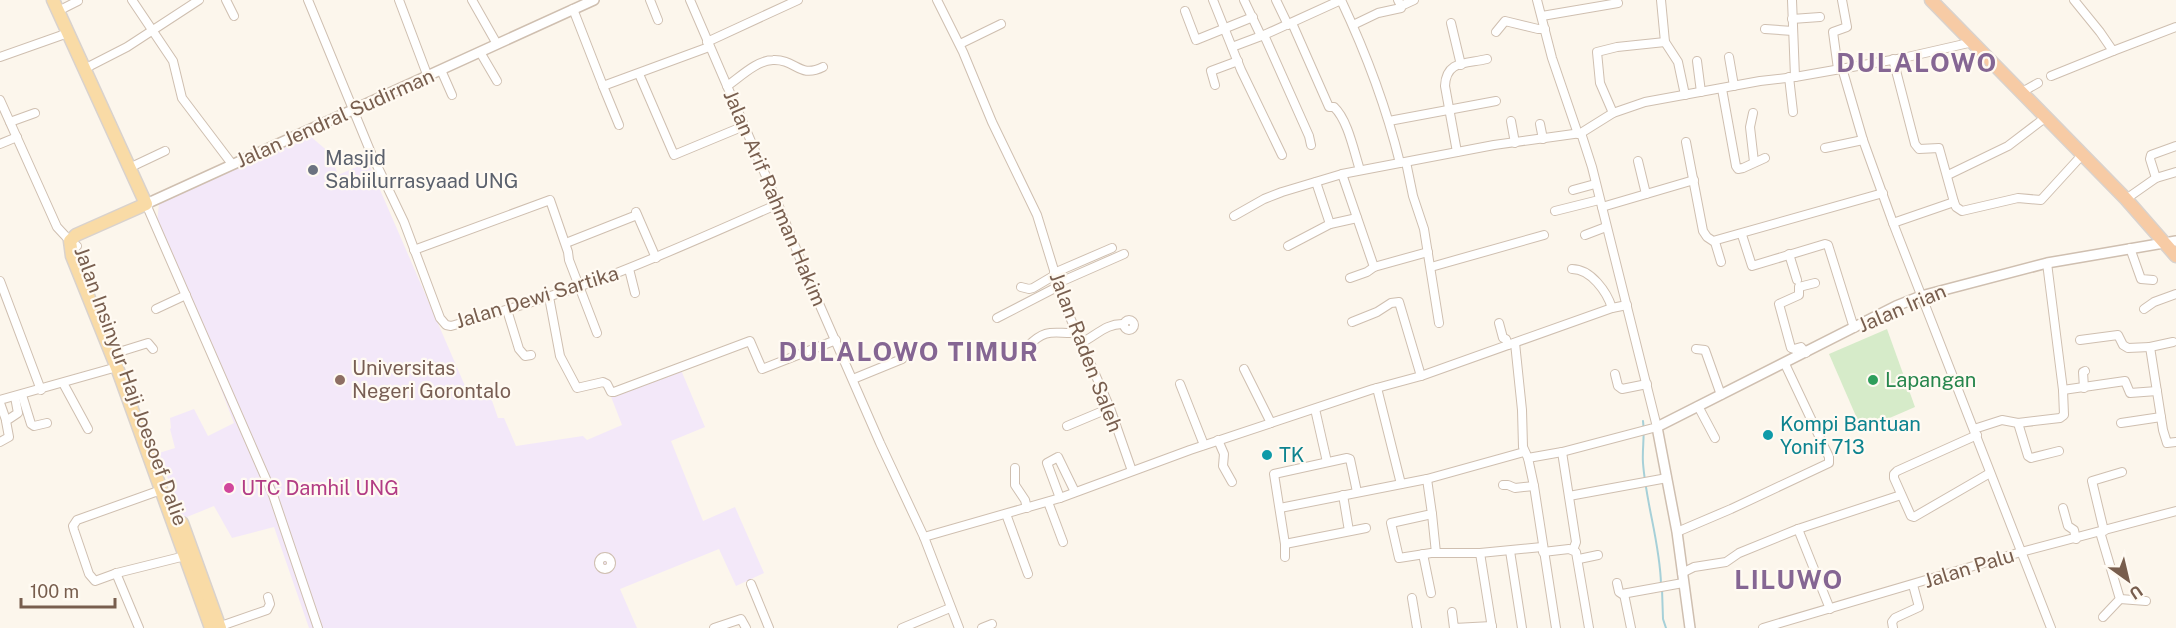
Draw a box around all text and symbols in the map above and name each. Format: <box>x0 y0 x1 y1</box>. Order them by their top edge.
district label: DULALOWO <box>1836 47 1998 78</box>
street label: Jalan Jendral Sudirman <box>232 63 438 173</box>
street label: Jalan Arif Rahman Hakim <box>719 86 831 310</box>
place label: Masjid Sabiilurrasyaad UNG <box>325 146 518 193</box>
marker: Masjid Sabiilurrasyaad UNG <box>306 163 320 177</box>
street label: Jalan Insinyur Haji Joesoef Dalie <box>69 243 193 529</box>
street label: Jalan Dewi Sartika <box>452 261 622 333</box>
street label: Jalan Raden Saleh <box>1044 269 1128 435</box>
street label: Jalan Irian <box>1854 279 1950 337</box>
district label: DULALOWO TIMUR <box>779 336 1039 367</box>
place label: Universitas Negeri Gorontalo <box>352 356 511 403</box>
place label: Lapangan <box>1885 368 1976 392</box>
marker: Universitas Negeri Gorontalo <box>333 373 347 387</box>
marker: Lapangan <box>1866 373 1880 387</box>
place label: Kompi Bantuan Yonif 713 <box>1780 412 1921 459</box>
marker: Kompi Bantuan Yonif 713 <box>1761 428 1775 442</box>
place label: TK <box>1279 443 1305 467</box>
marker: TK <box>1260 448 1274 462</box>
place label: UTC Damhil UNG <box>241 476 399 500</box>
marker: UTC Damhil UNG <box>222 481 236 495</box>
street label: Jalan Palu <box>1921 543 2017 593</box>
north arrow <box>2098 550 2158 610</box>
district label: LILUWO <box>1734 564 1844 595</box>
scale bar <box>21 571 116 609</box>
text: 100 m <box>30 581 79 602</box>
text: U <box>2126 581 2146 603</box>

